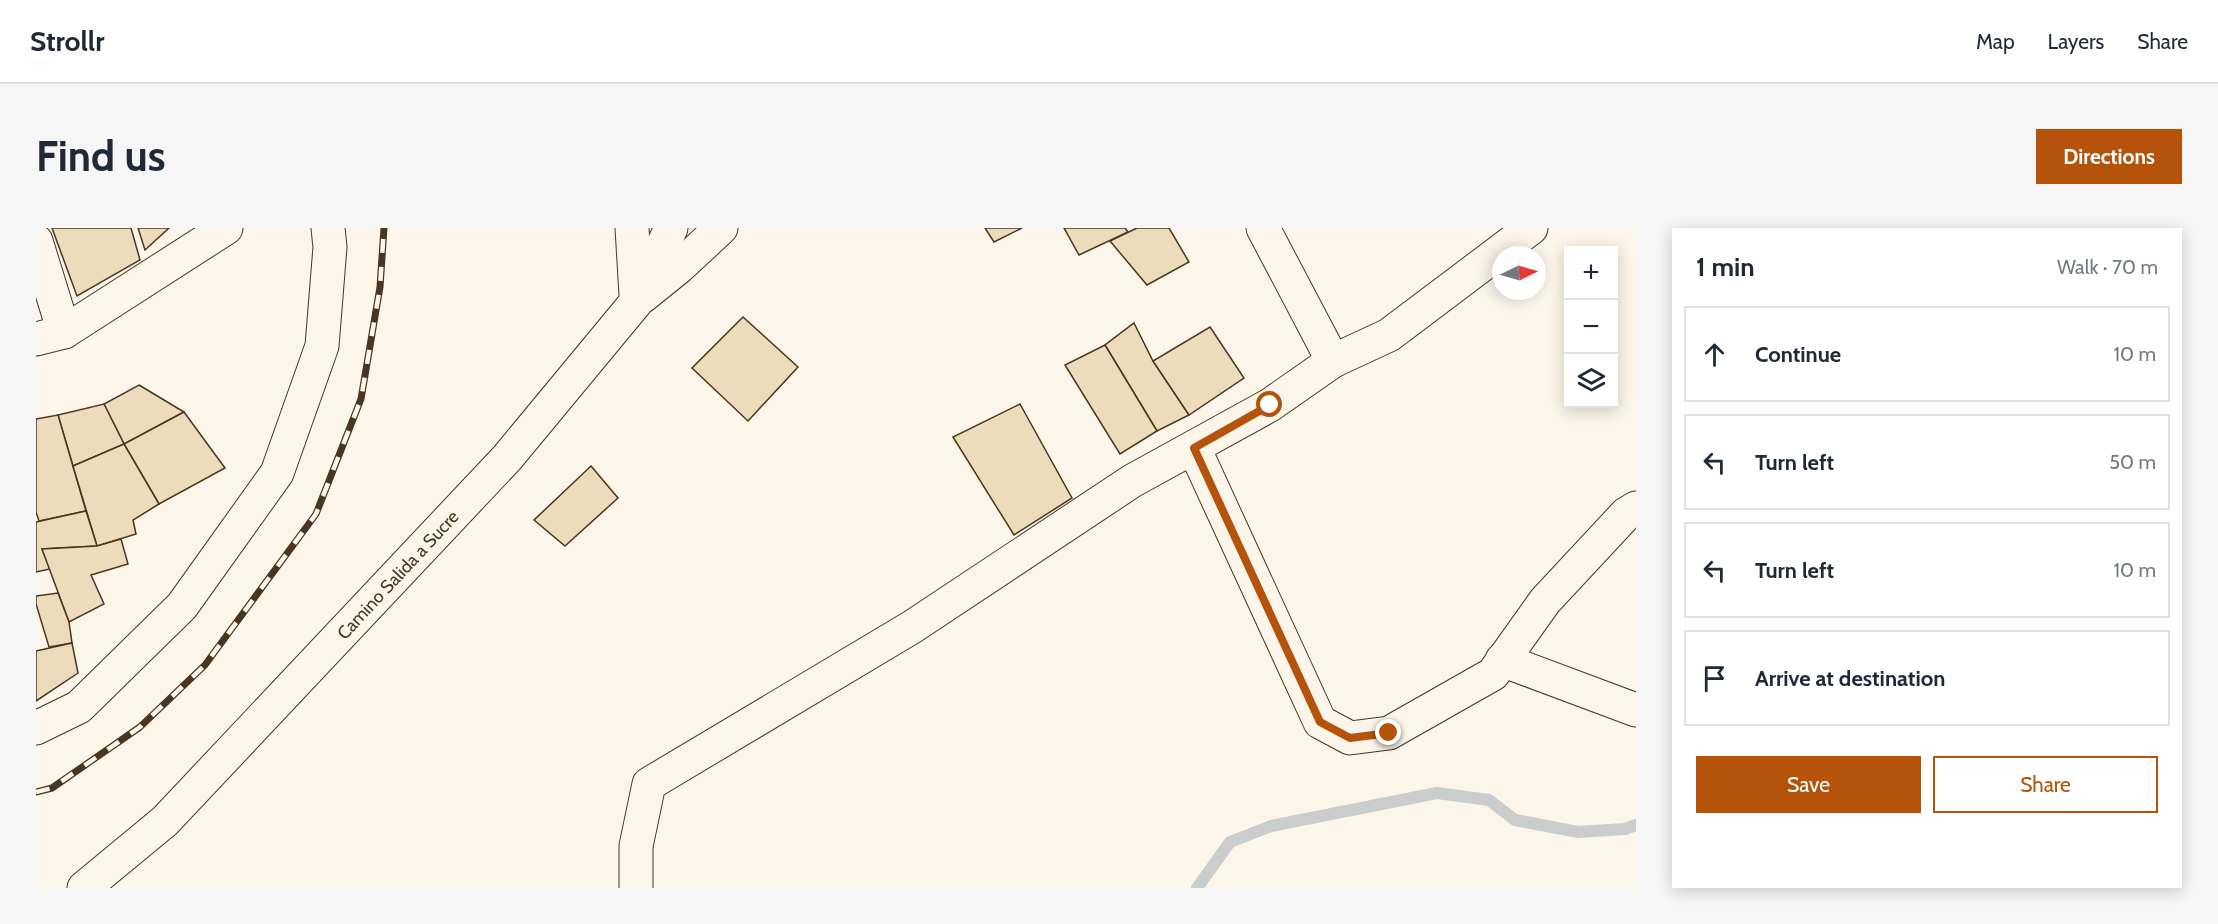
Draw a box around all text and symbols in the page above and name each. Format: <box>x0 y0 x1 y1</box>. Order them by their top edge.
text: Strollr <box>30 24 104 58</box>
text: Map <box>1976 29 2015 54</box>
text: Layers <box>2048 29 2104 54</box>
text: Share <box>2137 29 2188 54</box>
button: Directions <box>2036 129 2182 184</box>
text: Find us <box>36 130 165 182</box>
north arrow <box>1492 246 1546 300</box>
map controls <box>1564 246 1618 408</box>
button: + <box>1564 246 1618 300</box>
text: 1 min <box>1696 251 1755 283</box>
text: Walk · 70 m <box>2057 255 2158 279</box>
button: − <box>1564 300 1618 354</box>
icon: ahead <box>1698 338 1731 371</box>
text: Continue <box>1755 341 1841 368</box>
text: 10 m <box>2113 342 2156 366</box>
button: layers <box>1564 354 1618 408</box>
route start <box>1256 391 1282 417</box>
icon: left <box>1698 446 1731 479</box>
text: Turn left <box>1755 449 1834 476</box>
text: 50 m <box>2109 450 2156 474</box>
street label: Camino Salida a Sucre <box>332 506 464 644</box>
icon: left <box>1698 554 1731 587</box>
text: Turn left <box>1755 557 1834 584</box>
text: 10 m <box>2113 558 2156 582</box>
icon: arrive <box>1698 662 1731 695</box>
text: Arrive at destination <box>1755 665 1945 692</box>
route end <box>1375 719 1401 745</box>
button: Save <box>1696 756 1921 813</box>
button: Share <box>1933 756 2158 813</box>

